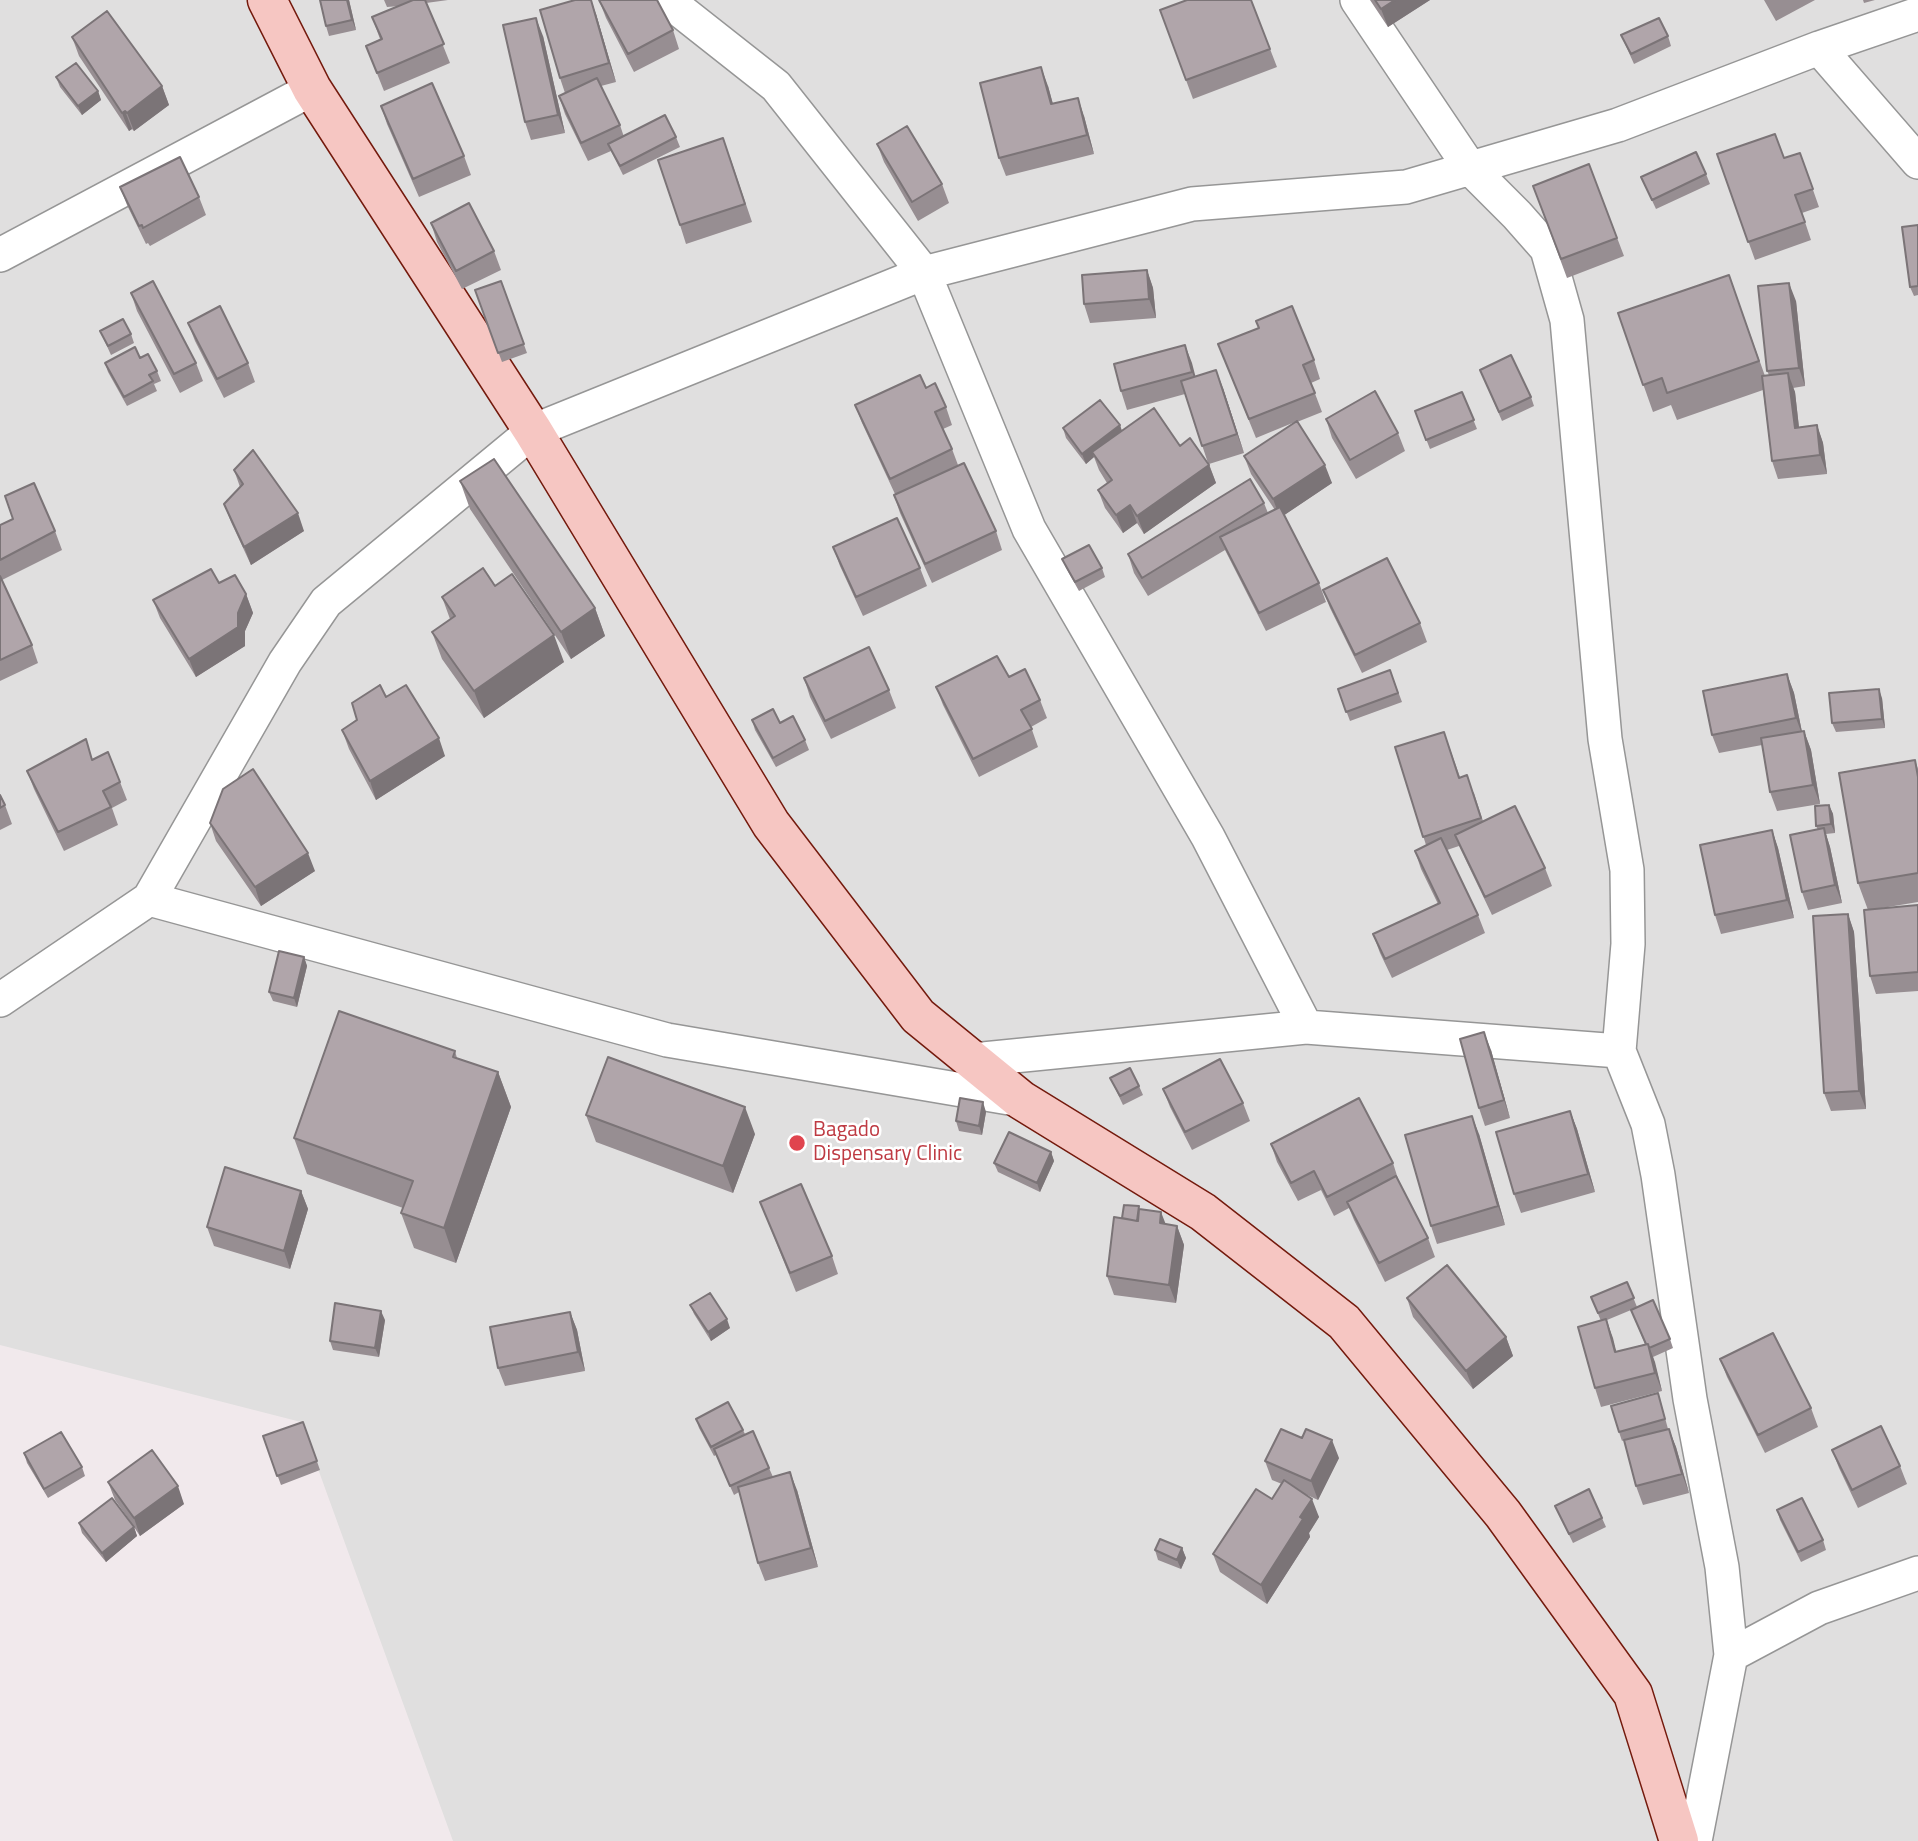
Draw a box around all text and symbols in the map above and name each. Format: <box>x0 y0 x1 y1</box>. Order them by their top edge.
place label: Bagado Dispensary Clinic <box>813 1118 962 1168</box>
marker: Bagado Dispensary Clinic <box>787 1133 807 1153</box>

